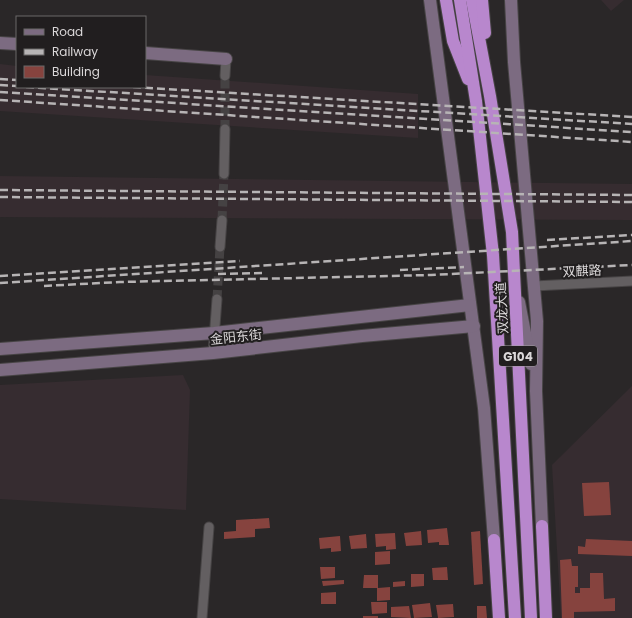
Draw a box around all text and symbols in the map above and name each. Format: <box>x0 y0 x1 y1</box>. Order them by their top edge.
legend <box>16 16 146 88</box>
text: Road <box>52 23 83 40</box>
text: Railway <box>52 43 98 60</box>
text: Building <box>52 63 100 80</box>
street label: 双麒路 <box>562 260 602 282</box>
street label: 双龙大道 <box>491 282 513 334</box>
street label: 金阳东街 <box>209 325 263 349</box>
road number: G104 <box>499 346 537 366</box>

